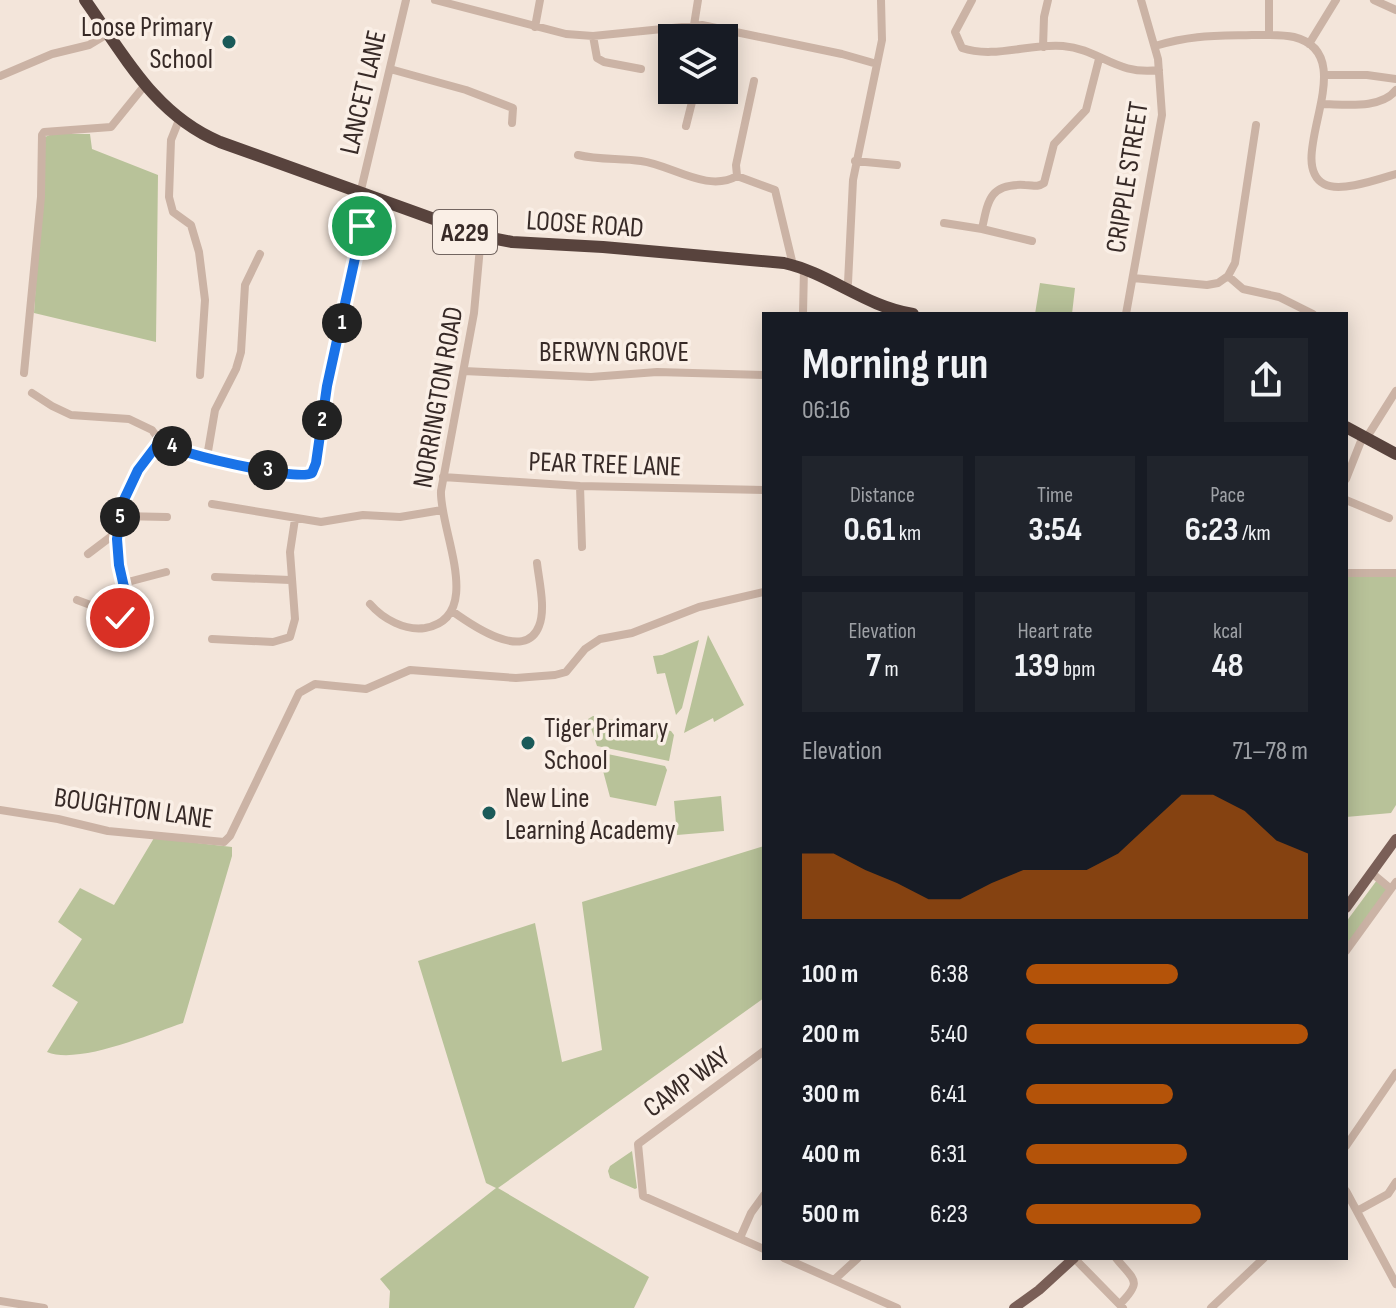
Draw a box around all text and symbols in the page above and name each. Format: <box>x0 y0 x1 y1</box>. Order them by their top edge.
place label: Loose Primary School <box>81 11 213 76</box>
map controls <box>658 24 738 104</box>
button: layers <box>658 24 738 104</box>
street label: LANCET LANE <box>333 27 394 158</box>
marker: Loose Primary School <box>220 33 238 51</box>
street label: CRIPPLE STREET <box>1099 99 1156 255</box>
pin <box>328 192 396 260</box>
icon: arrive <box>340 204 384 248</box>
street label: LOOSE ROAD <box>525 204 645 245</box>
road number: A229 <box>433 210 497 254</box>
pin: 1 <box>322 303 362 343</box>
street label: NORRINGTON ROAD <box>406 304 471 490</box>
text: 1 <box>338 309 346 336</box>
street label: BERWYN GROVE <box>539 336 689 369</box>
text: Morning run <box>802 338 988 391</box>
button: share <box>1224 338 1308 422</box>
text: 06:16 <box>802 395 850 426</box>
pin: 2 <box>302 400 342 440</box>
text: 2 <box>317 406 327 433</box>
pin: 4 <box>152 426 192 466</box>
text: 4 <box>167 432 177 459</box>
street label: PEAR TREE LANE <box>528 445 682 484</box>
pin: 3 <box>248 450 288 490</box>
text: 3 <box>263 456 273 483</box>
text: Distance <box>850 482 915 509</box>
text: Time <box>1037 482 1073 509</box>
text: Pace <box>1210 482 1245 509</box>
pin: 5 <box>100 497 140 537</box>
text: 5 <box>115 503 125 530</box>
text: 0.61 <box>843 509 895 550</box>
text: 3:54 <box>1028 509 1082 550</box>
text: 6:23 <box>1185 509 1238 550</box>
text: km <box>895 520 921 547</box>
text: /km <box>1238 520 1271 547</box>
pin <box>86 584 154 652</box>
icon: check <box>98 596 142 640</box>
text: Elevation <box>848 618 916 645</box>
text: Heart rate <box>1017 618 1093 645</box>
text: kcal <box>1213 618 1242 645</box>
text: 7 <box>866 645 881 686</box>
text: 139 <box>1015 645 1059 686</box>
text: 48 <box>1212 645 1244 686</box>
text: m <box>881 656 899 683</box>
text: bpm <box>1059 656 1095 683</box>
place label: Tiger Primary School <box>544 712 668 777</box>
marker: Tiger Primary School <box>519 734 537 752</box>
text: Elevation <box>802 736 882 767</box>
text: 71–78 m <box>1232 736 1308 767</box>
street label: BOUGHTON LANE <box>52 781 215 836</box>
place label: New Line Learning Academy <box>505 782 676 847</box>
marker: New Line Learning Academy <box>480 804 498 822</box>
text: 100 m <box>802 959 858 990</box>
text: 6:38 <box>930 959 969 990</box>
text: 200 m <box>802 1019 859 1050</box>
text: 5:40 <box>930 1019 968 1050</box>
street label: CAMP WAY <box>637 1040 737 1125</box>
text: 300 m <box>802 1079 860 1110</box>
text: 6:41 <box>930 1079 966 1110</box>
text: 400 m <box>802 1139 860 1170</box>
text: 6:31 <box>930 1139 966 1170</box>
text: 500 m <box>802 1199 859 1230</box>
text: 6:23 <box>930 1199 968 1230</box>

